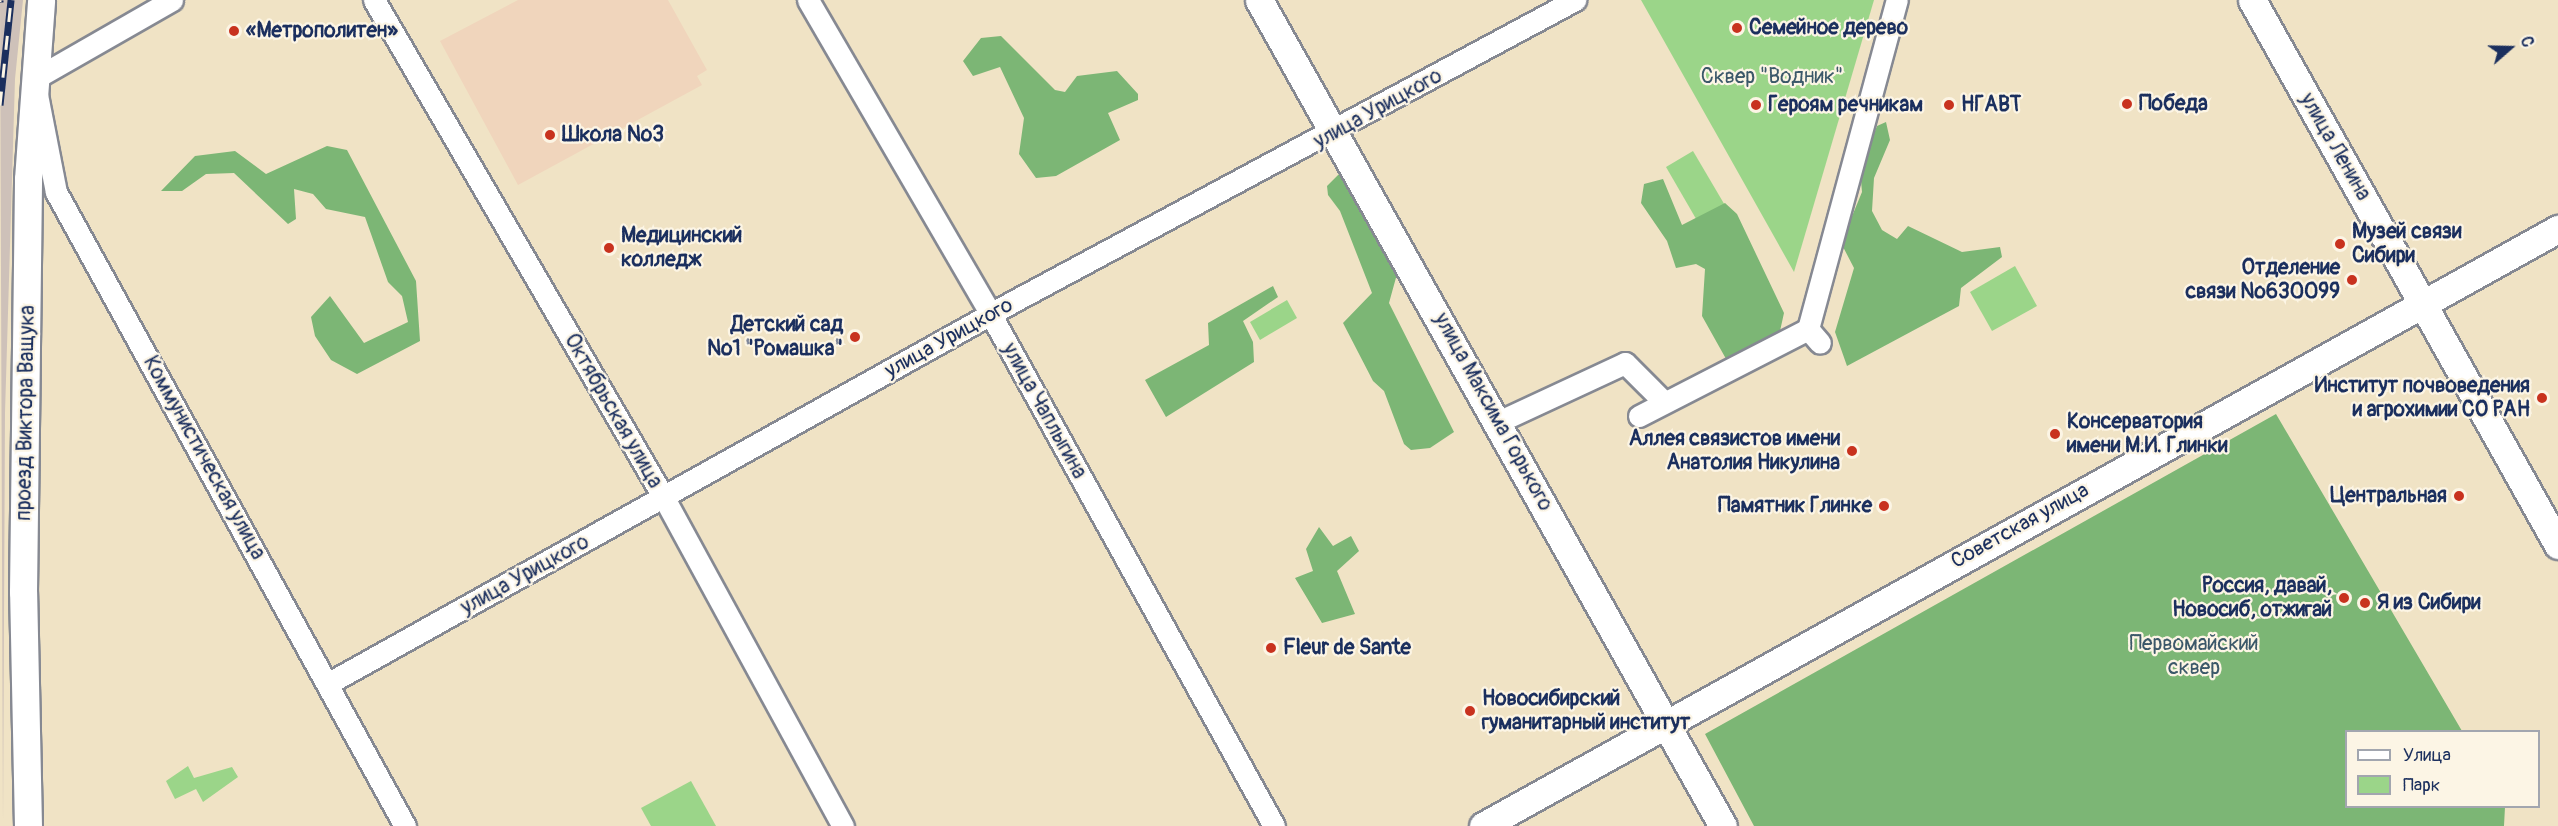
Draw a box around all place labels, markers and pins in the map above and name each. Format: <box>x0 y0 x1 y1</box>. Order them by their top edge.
place label: Семейное дерево <box>1749 15 1908 41</box>
place label: «Метрополитен» <box>246 18 398 44</box>
marker: Семейное дерево <box>1730 21 1744 35</box>
marker: «Метрополитен» <box>227 24 241 38</box>
place label: Победа <box>2139 91 2208 117</box>
place label: Героям речникам <box>1768 92 1923 118</box>
place label: НГАВТ <box>1961 92 2022 118</box>
marker: Победа <box>2120 97 2134 111</box>
marker: Героям речникам <box>1749 98 1763 112</box>
marker: НГАВТ <box>1942 98 1956 112</box>
place label: Школа №3 <box>562 122 664 148</box>
marker: Школа №3 <box>543 128 557 142</box>
place label: Музей связи Сибири <box>2352 219 2462 269</box>
place label: Медицинский колледж <box>621 223 742 273</box>
marker: Музей связи Сибири <box>2333 237 2347 251</box>
marker: Медицинский колледж <box>602 241 616 255</box>
place label: Отделение связи №630099 <box>2185 255 2340 305</box>
marker: Отделение связи №630099 <box>2345 273 2359 287</box>
place label: Детский сад №1 "Ромашка" <box>707 312 843 362</box>
marker: Детский сад №1 "Ромашка" <box>848 330 862 344</box>
place label: Институт почвоведения и агрохимии СО РАН <box>2315 373 2530 423</box>
marker: Институт почвоведения и агрохимии СО РАН <box>2535 391 2549 405</box>
place label: Консерватория имени М.И. Глинки <box>2067 409 2228 459</box>
place label: Аллея связистов имени Анатолия Никулина <box>1629 426 1840 476</box>
marker: Консерватория имени М.И. Глинки <box>2048 427 2062 441</box>
marker: Аллея связистов имени Анатолия Никулина <box>1845 444 1859 458</box>
place label: Центральная <box>2330 483 2447 509</box>
marker: Центральная <box>2452 489 2466 503</box>
place label: Памятник Глинке <box>1718 493 1872 519</box>
marker: Памятник Глинке <box>1877 499 1891 513</box>
place label: Россия, давай, Новосиб, отжигай <box>2172 573 2332 623</box>
place label: Я из Сибири <box>2377 590 2481 616</box>
marker: Россия, давай, Новосиб, отжигай <box>2337 591 2351 605</box>
marker: Я из Сибири <box>2358 596 2372 610</box>
place label: Fleur de Sante <box>1283 635 1411 661</box>
marker: Fleur de Sante <box>1264 641 1278 655</box>
place label: Новосибирский гуманитарный институт <box>1482 686 1690 736</box>
marker: Новосибирский гуманитарный институт <box>1463 704 1477 718</box>

